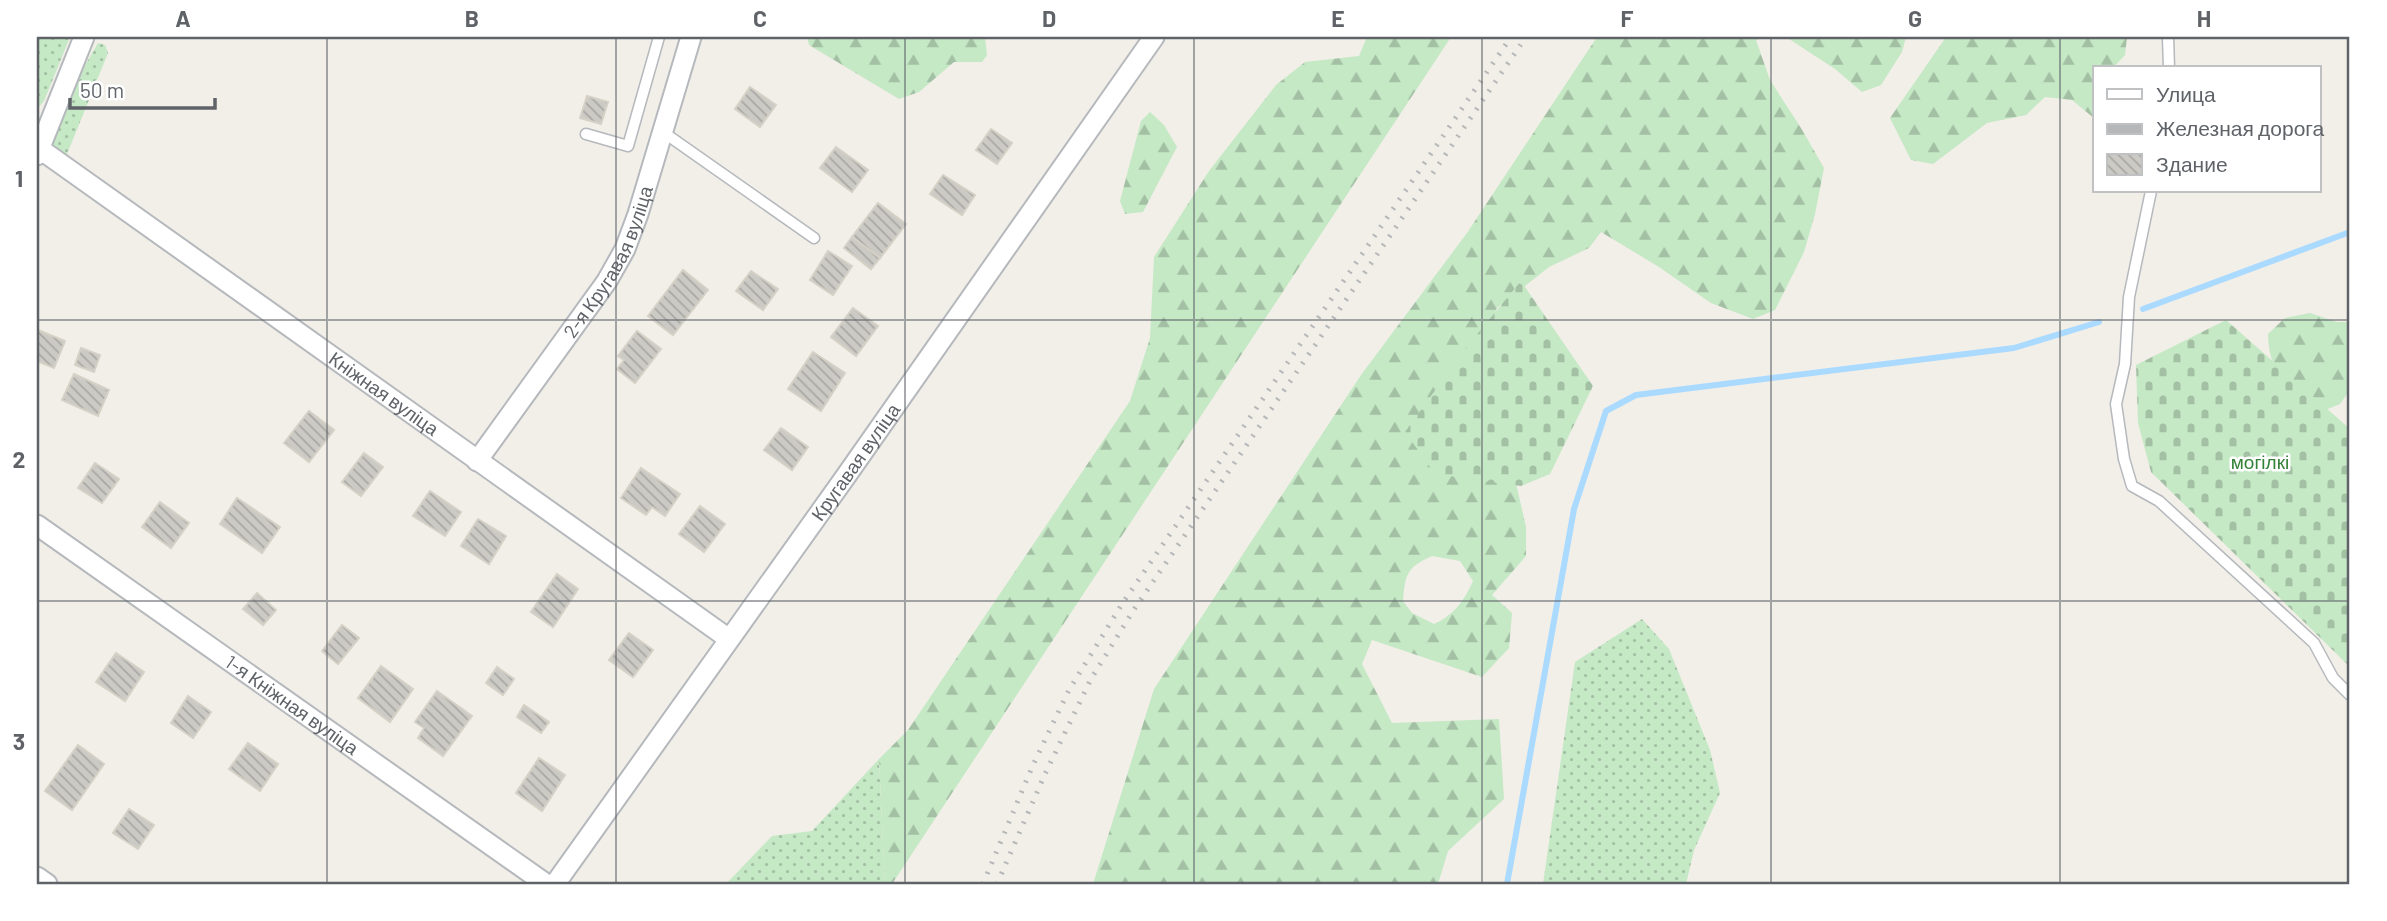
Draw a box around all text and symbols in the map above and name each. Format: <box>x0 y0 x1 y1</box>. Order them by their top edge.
text: A <box>175 4 191 32</box>
text: B <box>465 4 479 32</box>
text: C <box>753 4 767 32</box>
text: D <box>1042 4 1056 32</box>
text: E <box>1331 4 1345 32</box>
text: F <box>1621 4 1634 32</box>
text: G <box>1908 4 1922 32</box>
text: H <box>2197 4 2211 32</box>
scale bar <box>70 66 215 110</box>
legend <box>2093 66 2320 192</box>
text: 50 m <box>80 77 124 102</box>
text: Улица <box>2156 81 2216 106</box>
text: Железная дорога <box>2156 115 2325 140</box>
text: Здание <box>2156 151 2228 176</box>
text: 1 <box>15 164 23 192</box>
street label: 2-я Кругавая вуліца <box>558 182 657 342</box>
street label: Кніжная вуліца <box>325 346 444 440</box>
street label: Кругавая вуліца <box>806 398 905 525</box>
text: 2 <box>13 445 25 473</box>
park label: могілкі <box>2231 450 2289 473</box>
street label: 1-я Кніжная вуліца <box>221 650 364 759</box>
text: 3 <box>13 727 25 755</box>

